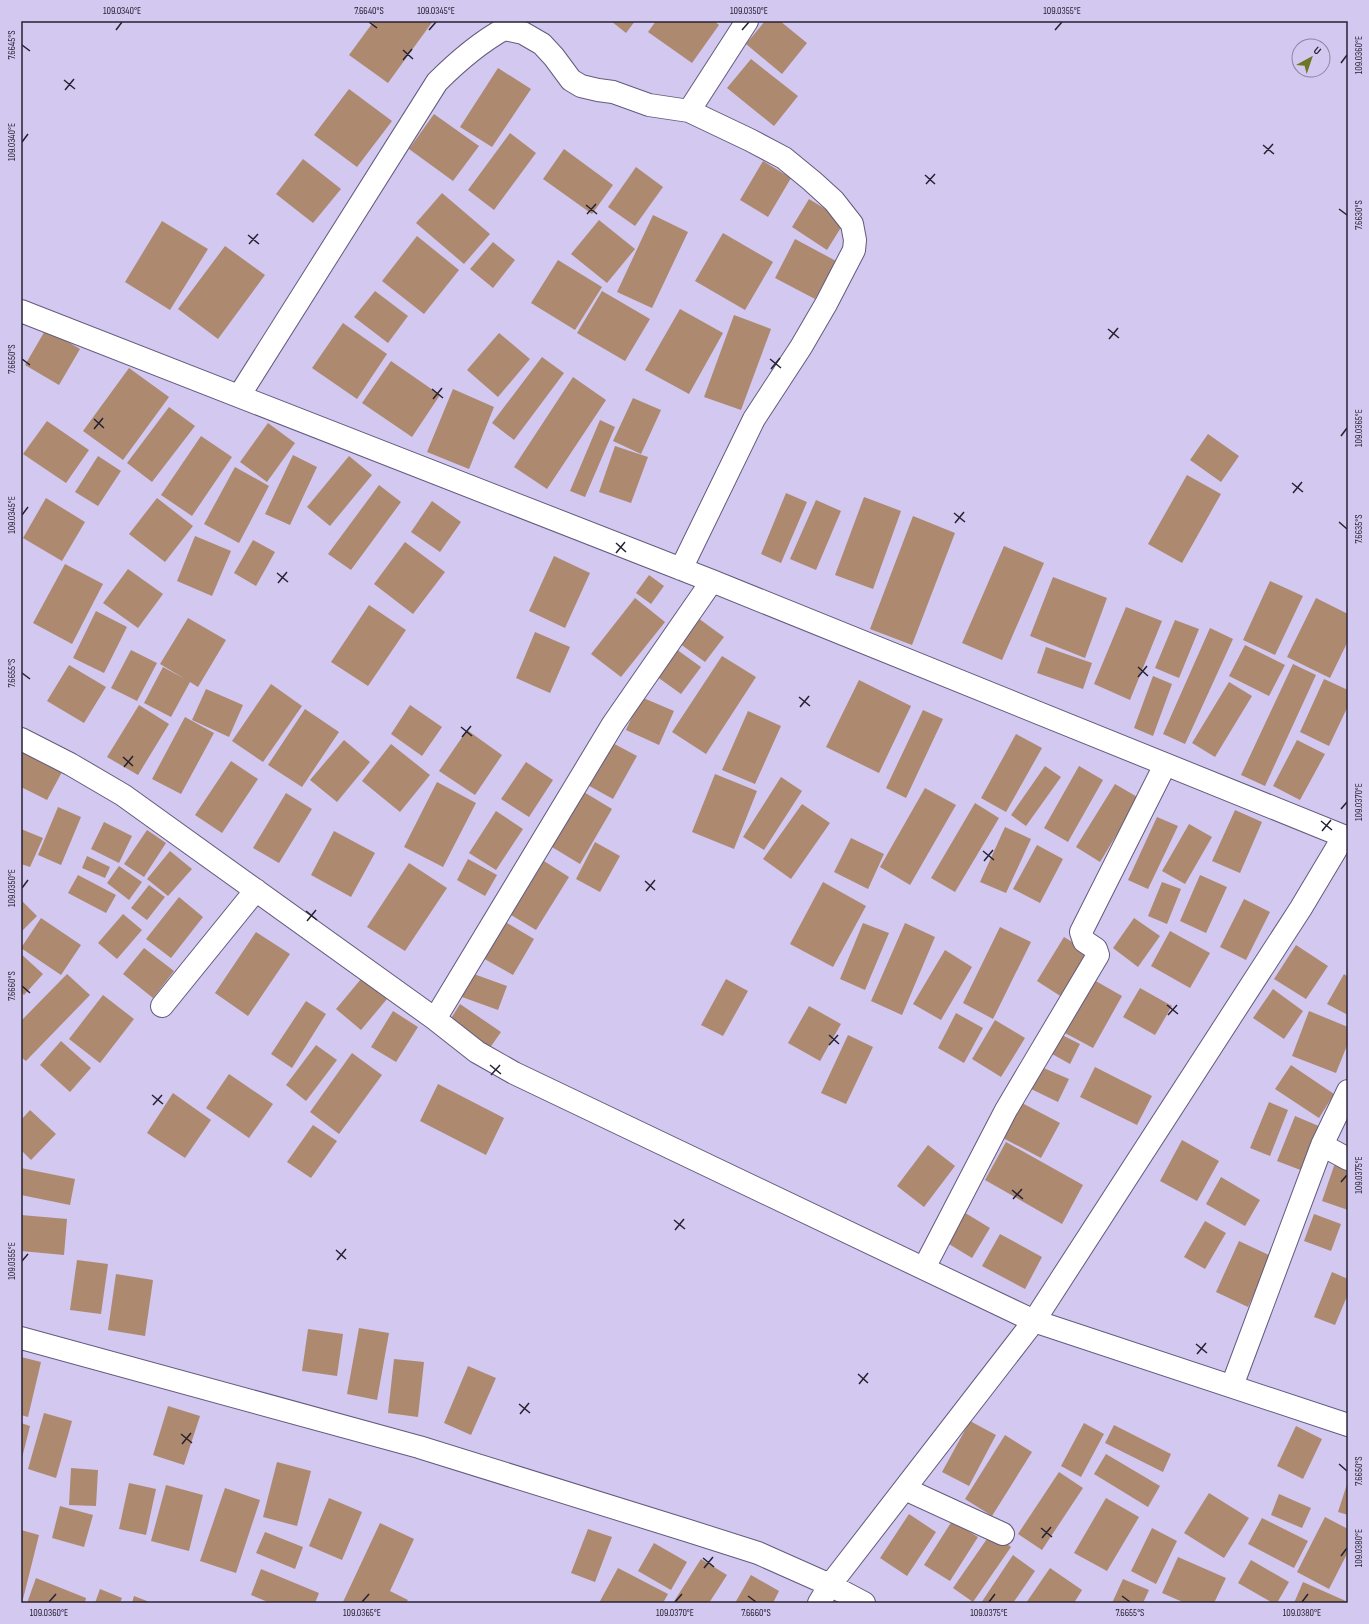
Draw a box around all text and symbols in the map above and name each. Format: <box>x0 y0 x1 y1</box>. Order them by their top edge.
text: 109.0340°E <box>103 5 141 17</box>
text: 7.6640°S <box>354 5 384 17</box>
text: 109.0345°E <box>417 5 455 17</box>
text: 109.0350°E <box>730 5 768 17</box>
text: 109.0355°E <box>1043 5 1081 17</box>
text: 7.6645°S <box>6 30 18 60</box>
text: 109.0360°E <box>1353 36 1365 74</box>
north arrow <box>1291 38 1331 78</box>
text: U <box>1311 44 1324 58</box>
text: 109.0340°E <box>6 123 18 161</box>
text: 7.6630°S <box>1353 200 1365 230</box>
text: 7.6650°S <box>6 344 18 374</box>
text: 109.0365°E <box>1353 409 1365 447</box>
text: 109.0345°E <box>6 496 18 534</box>
text: 7.6635°S <box>1353 515 1365 543</box>
text: 7.6655°S <box>6 659 18 687</box>
text: 109.0370°E <box>1353 783 1365 821</box>
text: 109.0350°E <box>6 869 18 907</box>
text: 7.6660°S <box>6 971 18 1001</box>
text: 109.0375°E <box>1353 1156 1365 1194</box>
text: 109.0355°E <box>6 1242 18 1280</box>
text: 7.6650°S <box>1353 1456 1365 1486</box>
text: 109.0380°E <box>1353 1529 1365 1567</box>
text: 109.0360°E <box>30 1607 68 1619</box>
text: 109.0365°E <box>343 1607 381 1619</box>
text: 109.0370°E <box>656 1607 694 1619</box>
text: 7.6660°S <box>741 1607 771 1619</box>
text: 109.0375°E <box>970 1607 1008 1619</box>
text: 7.6655°S <box>1116 1607 1144 1619</box>
text: 109.0380°E <box>1283 1607 1321 1619</box>

